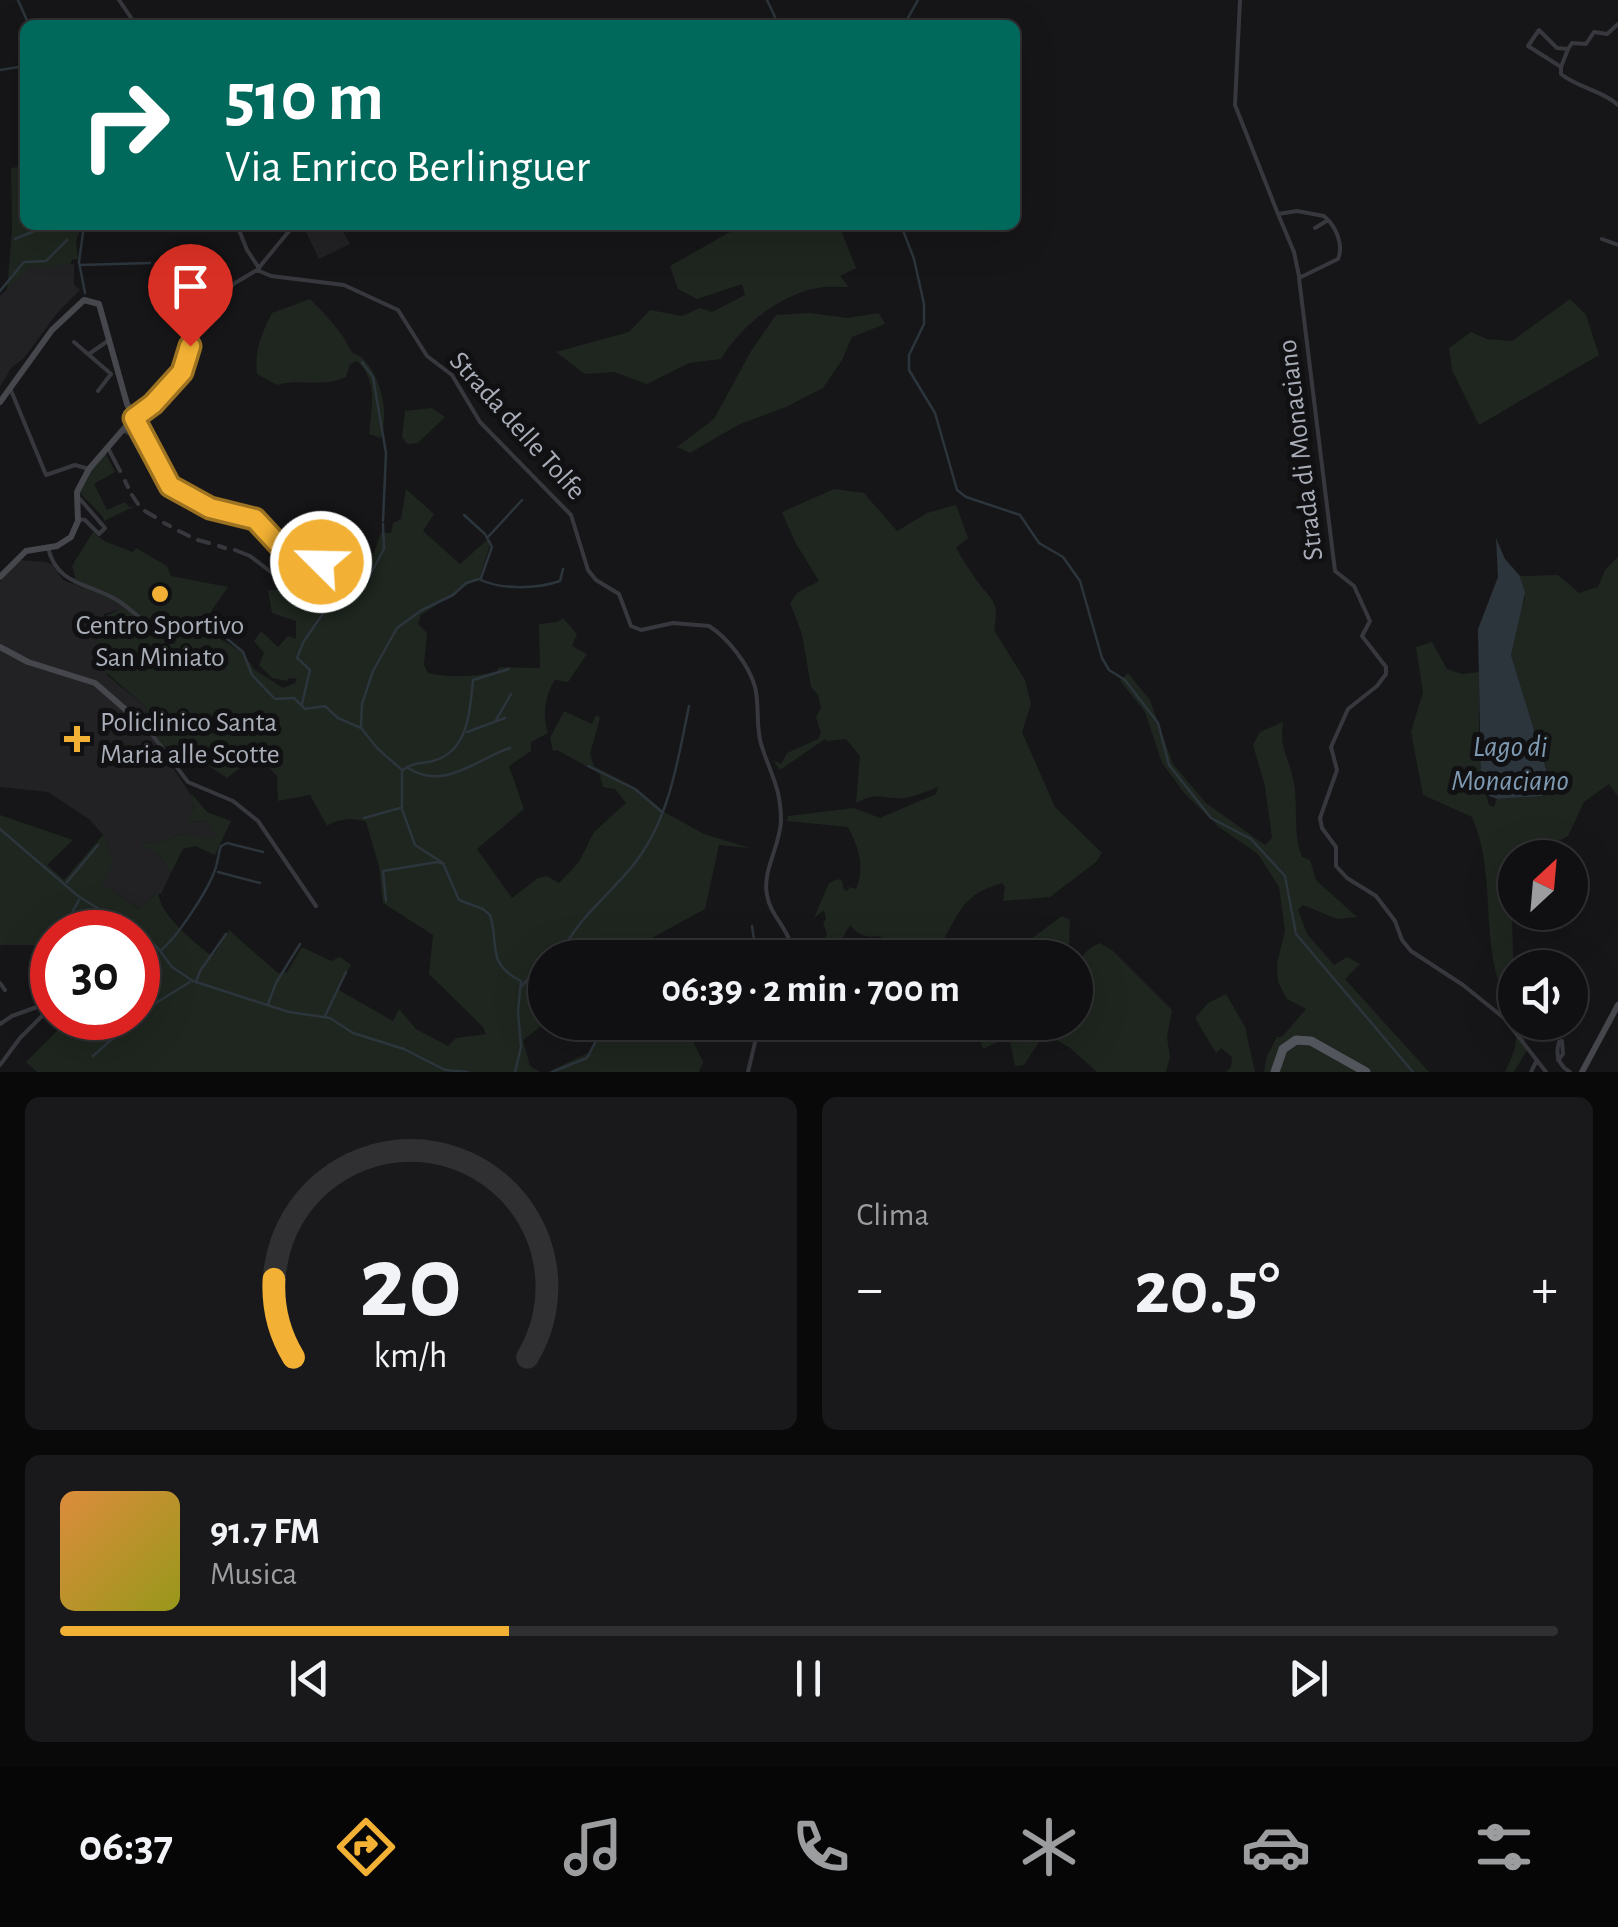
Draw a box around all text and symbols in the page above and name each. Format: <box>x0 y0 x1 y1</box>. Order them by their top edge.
icon: right <box>60 60 190 190</box>
text: 510 m <box>225 63 384 133</box>
text: Via Enrico Berlinguer <box>225 145 590 190</box>
pin <box>148 244 233 347</box>
icon: arrive <box>163 259 218 314</box>
street label: Strada di Monaciano <box>1274 338 1328 562</box>
street label: Strada delle Tolfe <box>444 347 590 505</box>
position arrow <box>269 510 373 614</box>
marker: Centro Sportivo San Miniato <box>149 583 171 605</box>
place label: Centro Sportivo San Miniato <box>76 612 244 672</box>
place label: Policlinico Santa Maria alle Scotte <box>100 709 280 769</box>
marker: Policlinico Santa Maria alle Scotte <box>64 726 90 752</box>
water label: Lago di Monaciano <box>1451 732 1569 796</box>
north arrow <box>1498 840 1588 930</box>
map controls <box>1498 840 1588 1040</box>
speed limit sign: 30 <box>30 910 160 1040</box>
button: sound <box>1498 950 1588 1040</box>
text: 06:39 · 2 min · 700 m <box>661 971 960 1009</box>
text: Clima <box>857 1199 929 1231</box>
text: 20 <box>359 1232 462 1336</box>
text: 20.5° <box>1134 1252 1280 1327</box>
text: − <box>857 1262 883 1317</box>
text: + <box>1532 1262 1558 1317</box>
text: km/h <box>374 1338 448 1374</box>
text: 91.7 FM <box>210 1513 320 1551</box>
text: Musica <box>210 1558 297 1590</box>
icon: previous <box>282 1651 337 1706</box>
icon: pause <box>781 1651 836 1706</box>
icon: next <box>1281 1651 1336 1706</box>
icon: directions <box>331 1812 401 1882</box>
icon: music <box>558 1812 628 1882</box>
icon: phone <box>786 1812 856 1882</box>
icon: climate <box>1014 1812 1084 1882</box>
icon: car <box>1241 1812 1311 1882</box>
icon: filters <box>1469 1812 1539 1882</box>
text: 06:37 <box>79 1824 173 1869</box>

